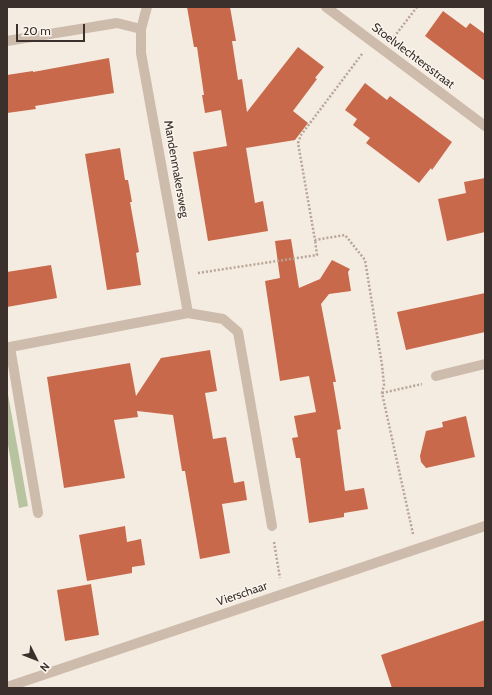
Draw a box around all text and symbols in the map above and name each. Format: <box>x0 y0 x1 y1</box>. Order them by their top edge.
scale bar <box>18 16 87 42</box>
street label: Stoelvlechtersstraat <box>369 20 457 92</box>
text: 20 m <box>23 23 51 38</box>
street label: Mandenmakersweg <box>160 119 192 219</box>
street label: Vierschaar <box>215 579 269 609</box>
north arrow <box>16 639 56 679</box>
text: N <box>37 659 53 675</box>

